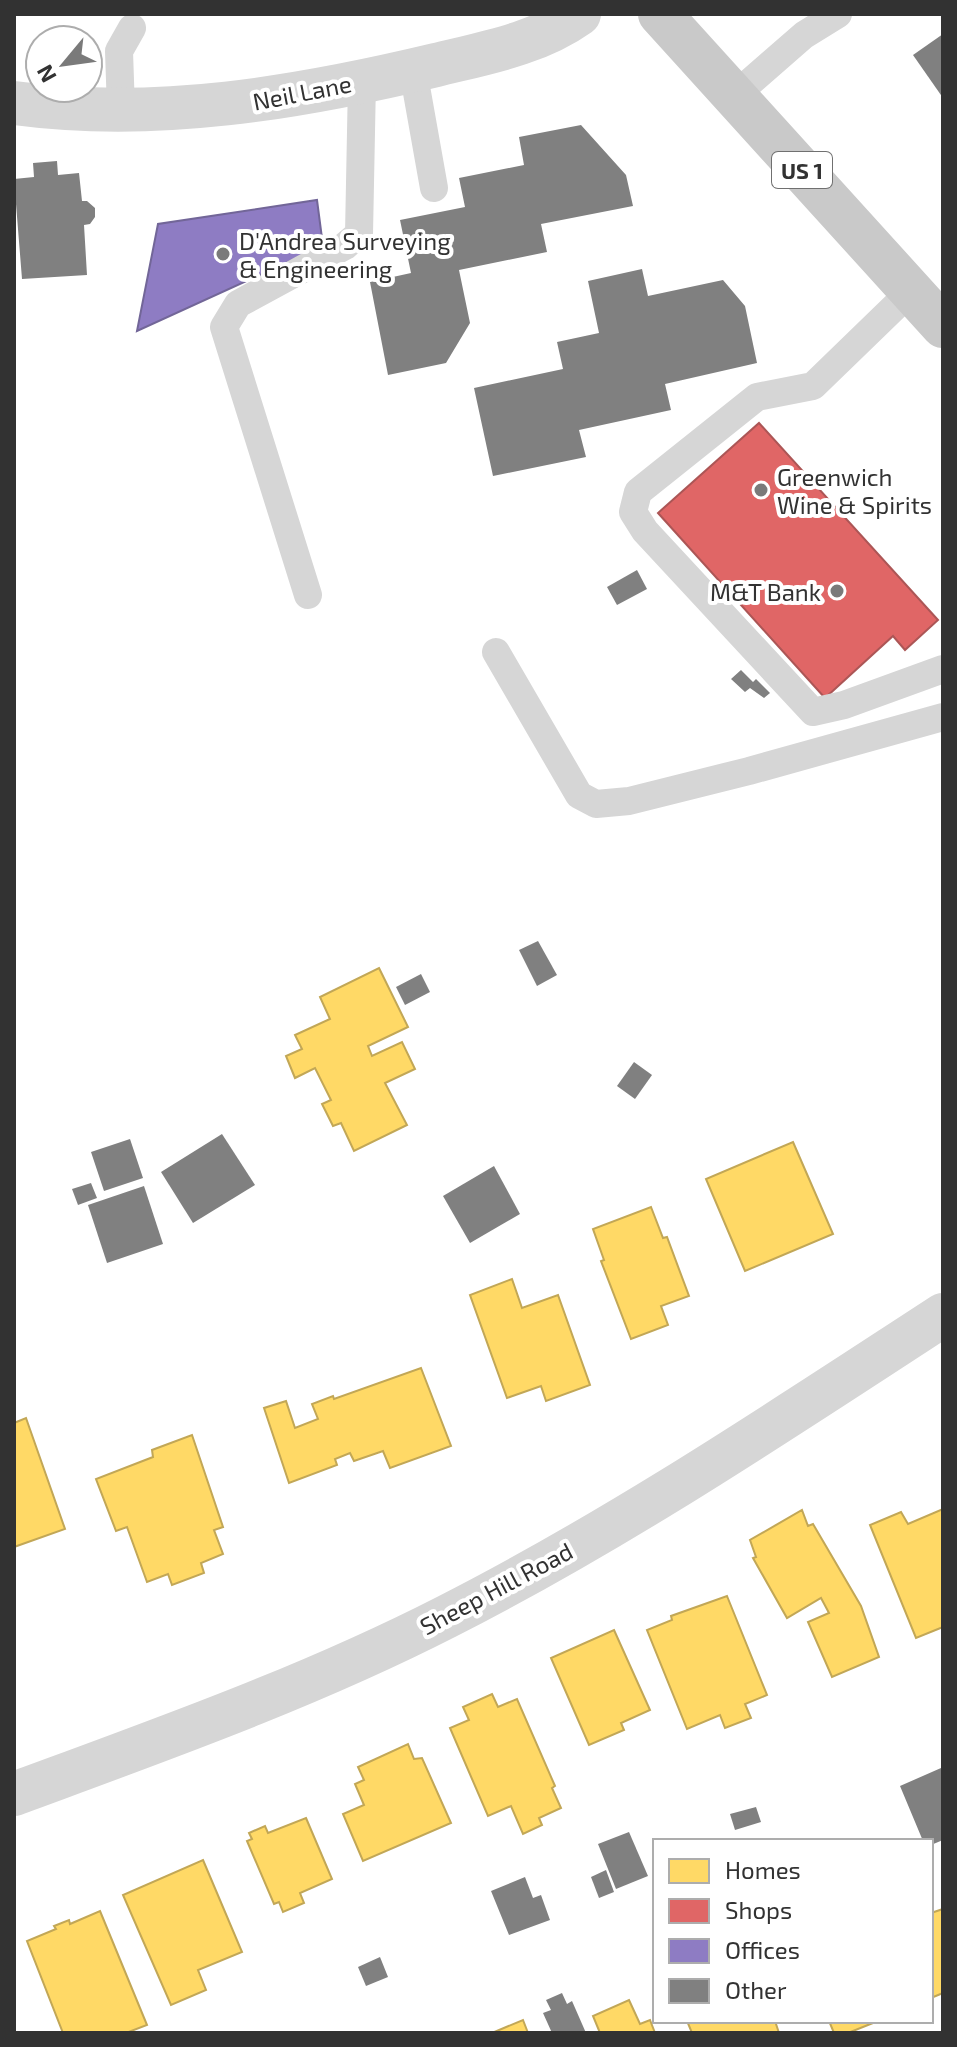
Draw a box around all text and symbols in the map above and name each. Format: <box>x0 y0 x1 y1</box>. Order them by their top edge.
north arrow <box>24 24 104 104</box>
text: N <box>30 61 61 87</box>
street label: Neil Lane <box>250 68 354 116</box>
road number: US 1 <box>772 152 832 188</box>
place label: D'Andrea Surveying & Engineering <box>239 226 451 283</box>
marker: D'Andrea Surveying & Engineering <box>214 245 232 263</box>
place label: Greenwich Wine & Spirits <box>777 462 932 519</box>
marker: Greenwich Wine & Spirits <box>752 481 770 499</box>
place label: M&T Bank <box>710 577 821 606</box>
marker: M&T Bank <box>828 582 846 600</box>
street label: Sheep Hill Road <box>415 1536 577 1640</box>
legend <box>653 1839 933 2023</box>
text: Homes <box>725 1855 801 1884</box>
text: Shops <box>725 1895 792 1924</box>
text: Offices <box>725 1935 800 1964</box>
text: Other <box>725 1975 787 2004</box>

